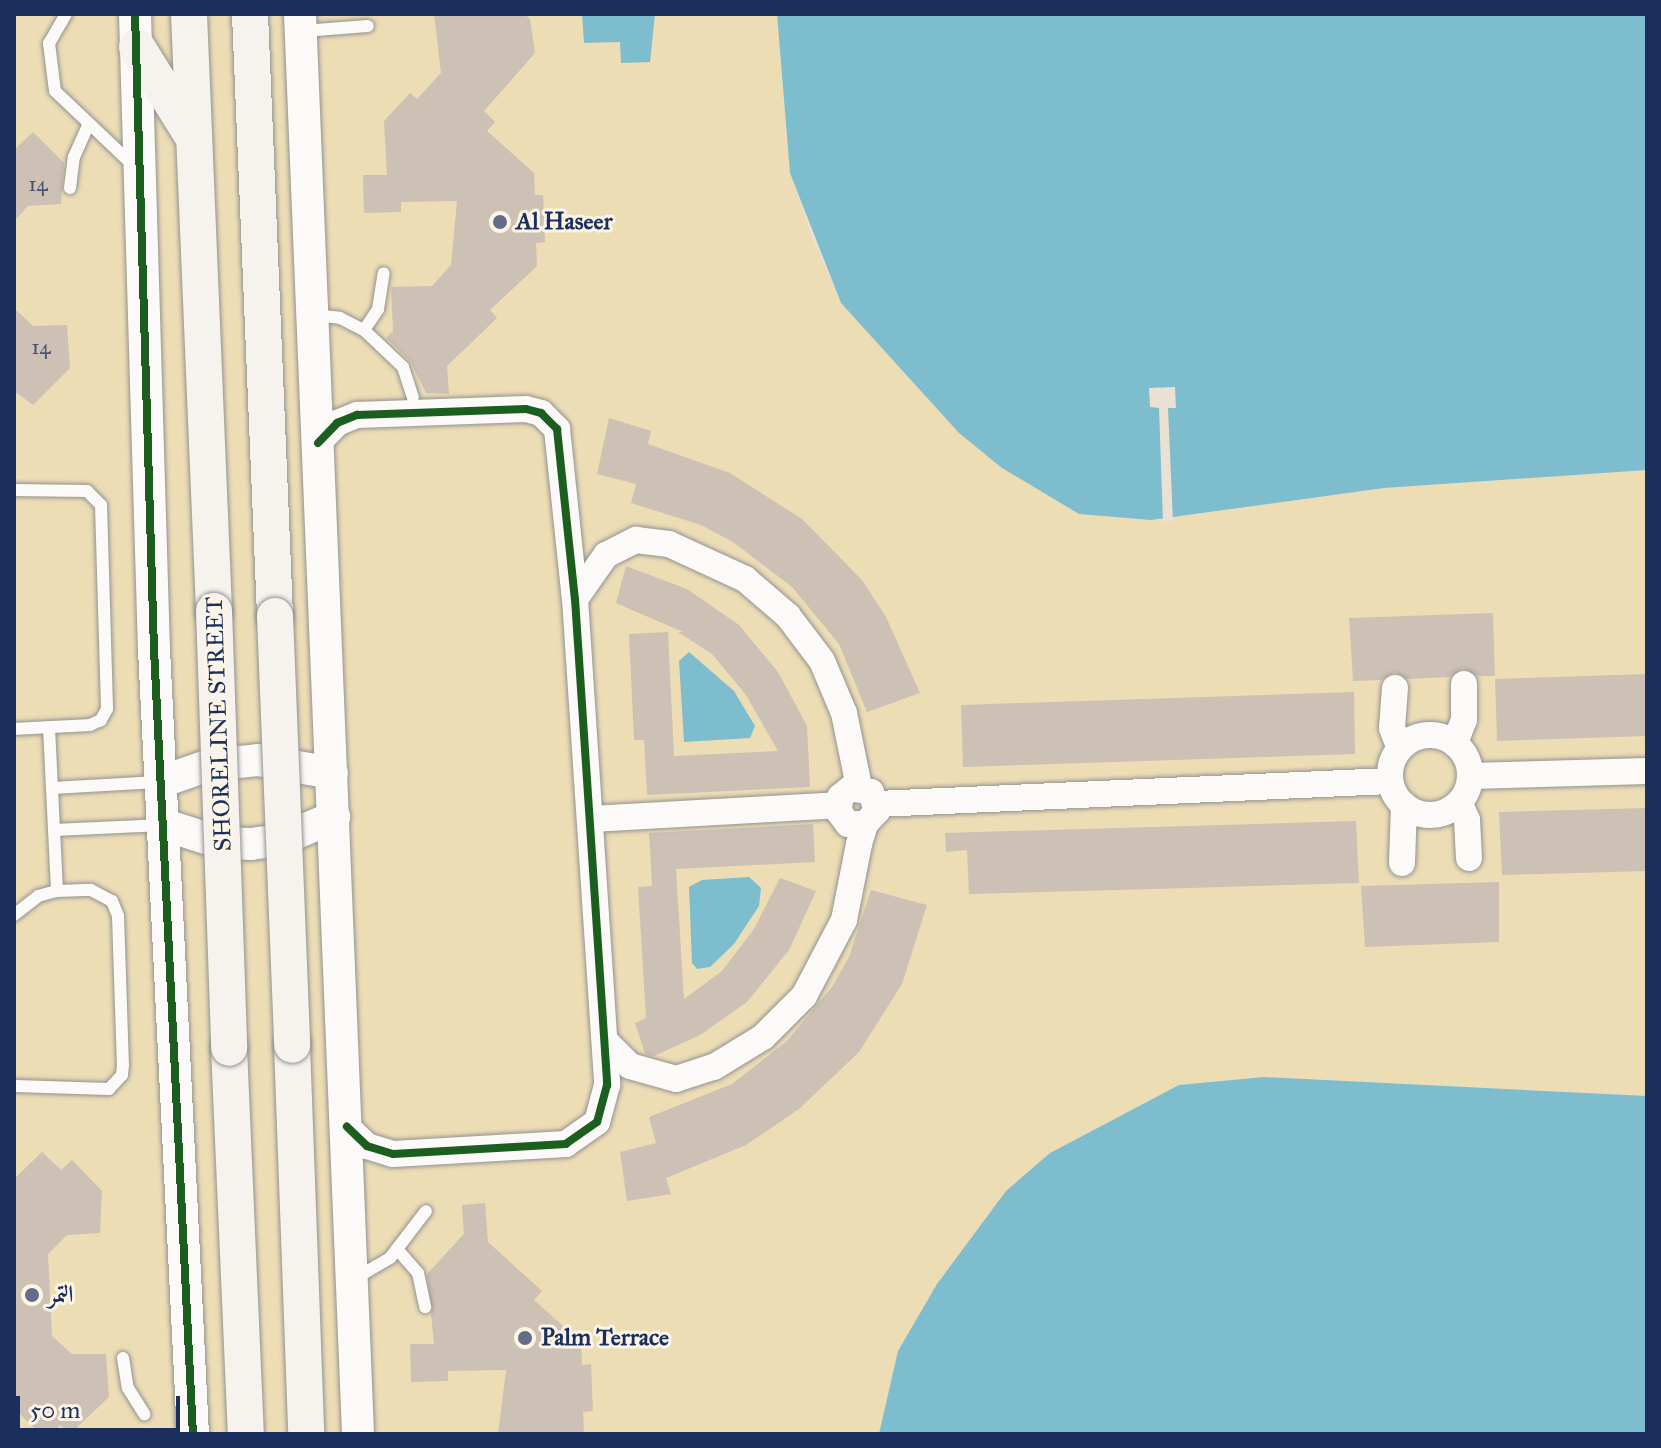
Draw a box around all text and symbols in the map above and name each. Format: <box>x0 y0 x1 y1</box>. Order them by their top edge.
house number: 14 <box>28 172 48 196</box>
place label: Al Haseer <box>516 208 612 236</box>
marker: Al Haseer <box>491 213 509 231</box>
house number: 14 <box>31 335 51 359</box>
street label: SHORELINE STREET <box>200 596 238 852</box>
place label: التمر <box>48 1281 74 1309</box>
marker: التمر <box>23 1286 41 1304</box>
place label: Palm Terrace <box>541 1324 669 1352</box>
marker: Palm Terrace <box>516 1329 534 1347</box>
scale bar <box>20 1380 184 1430</box>
text: 50 m <box>30 1395 80 1425</box>

